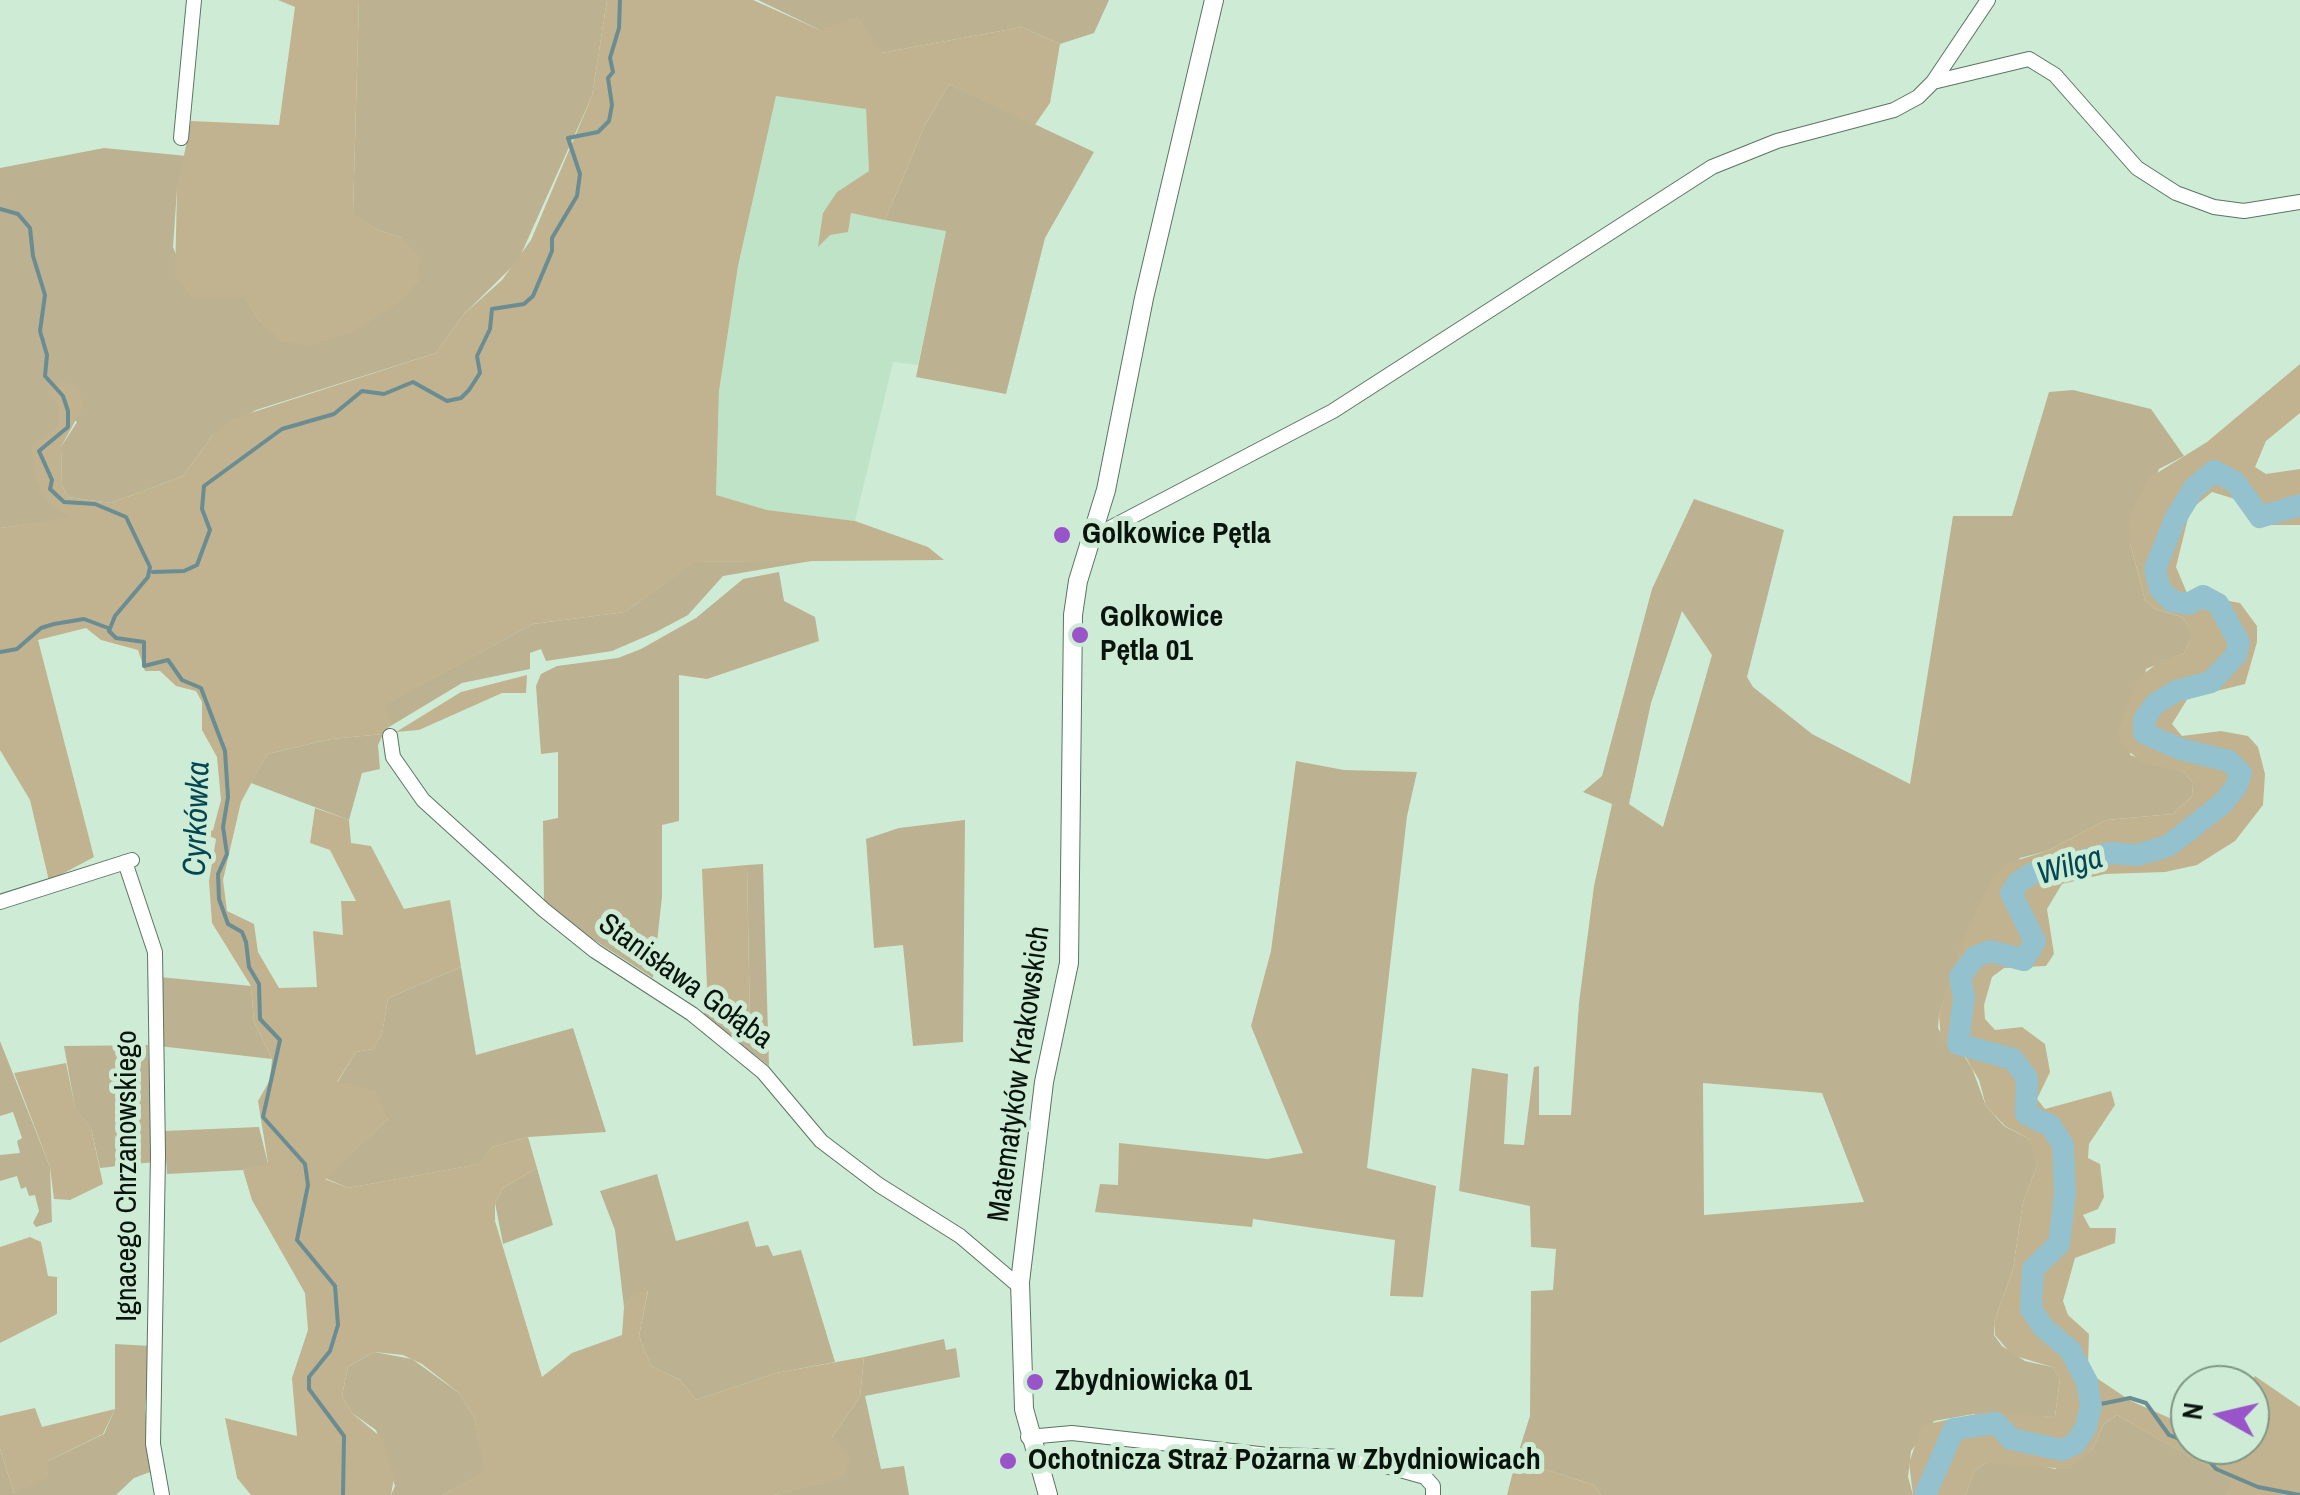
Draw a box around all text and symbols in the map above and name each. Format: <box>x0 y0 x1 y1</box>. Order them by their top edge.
place label: Golkowice Pętla <box>1082 517 1271 553</box>
marker: Golkowice Pętla <box>1051 524 1073 546</box>
place label: Golkowice Pętla 01 <box>1100 600 1223 670</box>
marker: Golkowice Pętla 01 <box>1069 624 1091 646</box>
water label: Cyrkówka <box>177 761 219 877</box>
water label: Wilga <box>2033 839 2107 895</box>
street label: Stanisława Gołąba <box>591 907 779 1057</box>
street label: Matematyków Krakowskich <box>981 924 1059 1224</box>
street label: Ignacego Chrzanowskiego <box>110 1030 146 1322</box>
place label: Zbydniowicka 01 <box>1055 1364 1252 1400</box>
north arrow <box>2170 1365 2270 1465</box>
marker: Zbydniowicka 01 <box>1024 1371 1046 1393</box>
text: N <box>2172 1400 2212 1422</box>
place label: Ochotnicza Straż Pożarna w Zbydniowicach <box>1028 1443 1541 1479</box>
marker: Ochotnicza Straż Pożarna w Zbydniowicach <box>997 1450 1019 1472</box>

